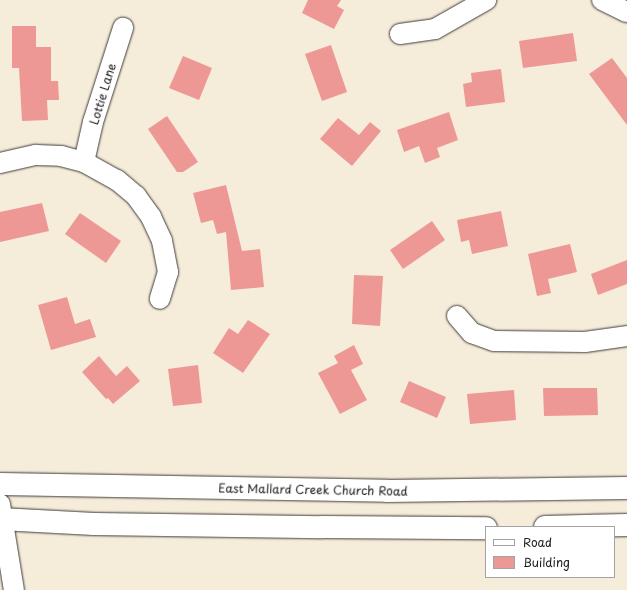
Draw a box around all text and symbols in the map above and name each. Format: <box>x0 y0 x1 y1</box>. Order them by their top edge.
street label: Lottie Lane <box>87 61 119 127</box>
street label: East Mallard Creek Church Road <box>217 481 409 499</box>
legend <box>485 526 615 578</box>
text: Road <box>523 533 552 551</box>
text: Building <box>523 553 570 571</box>

